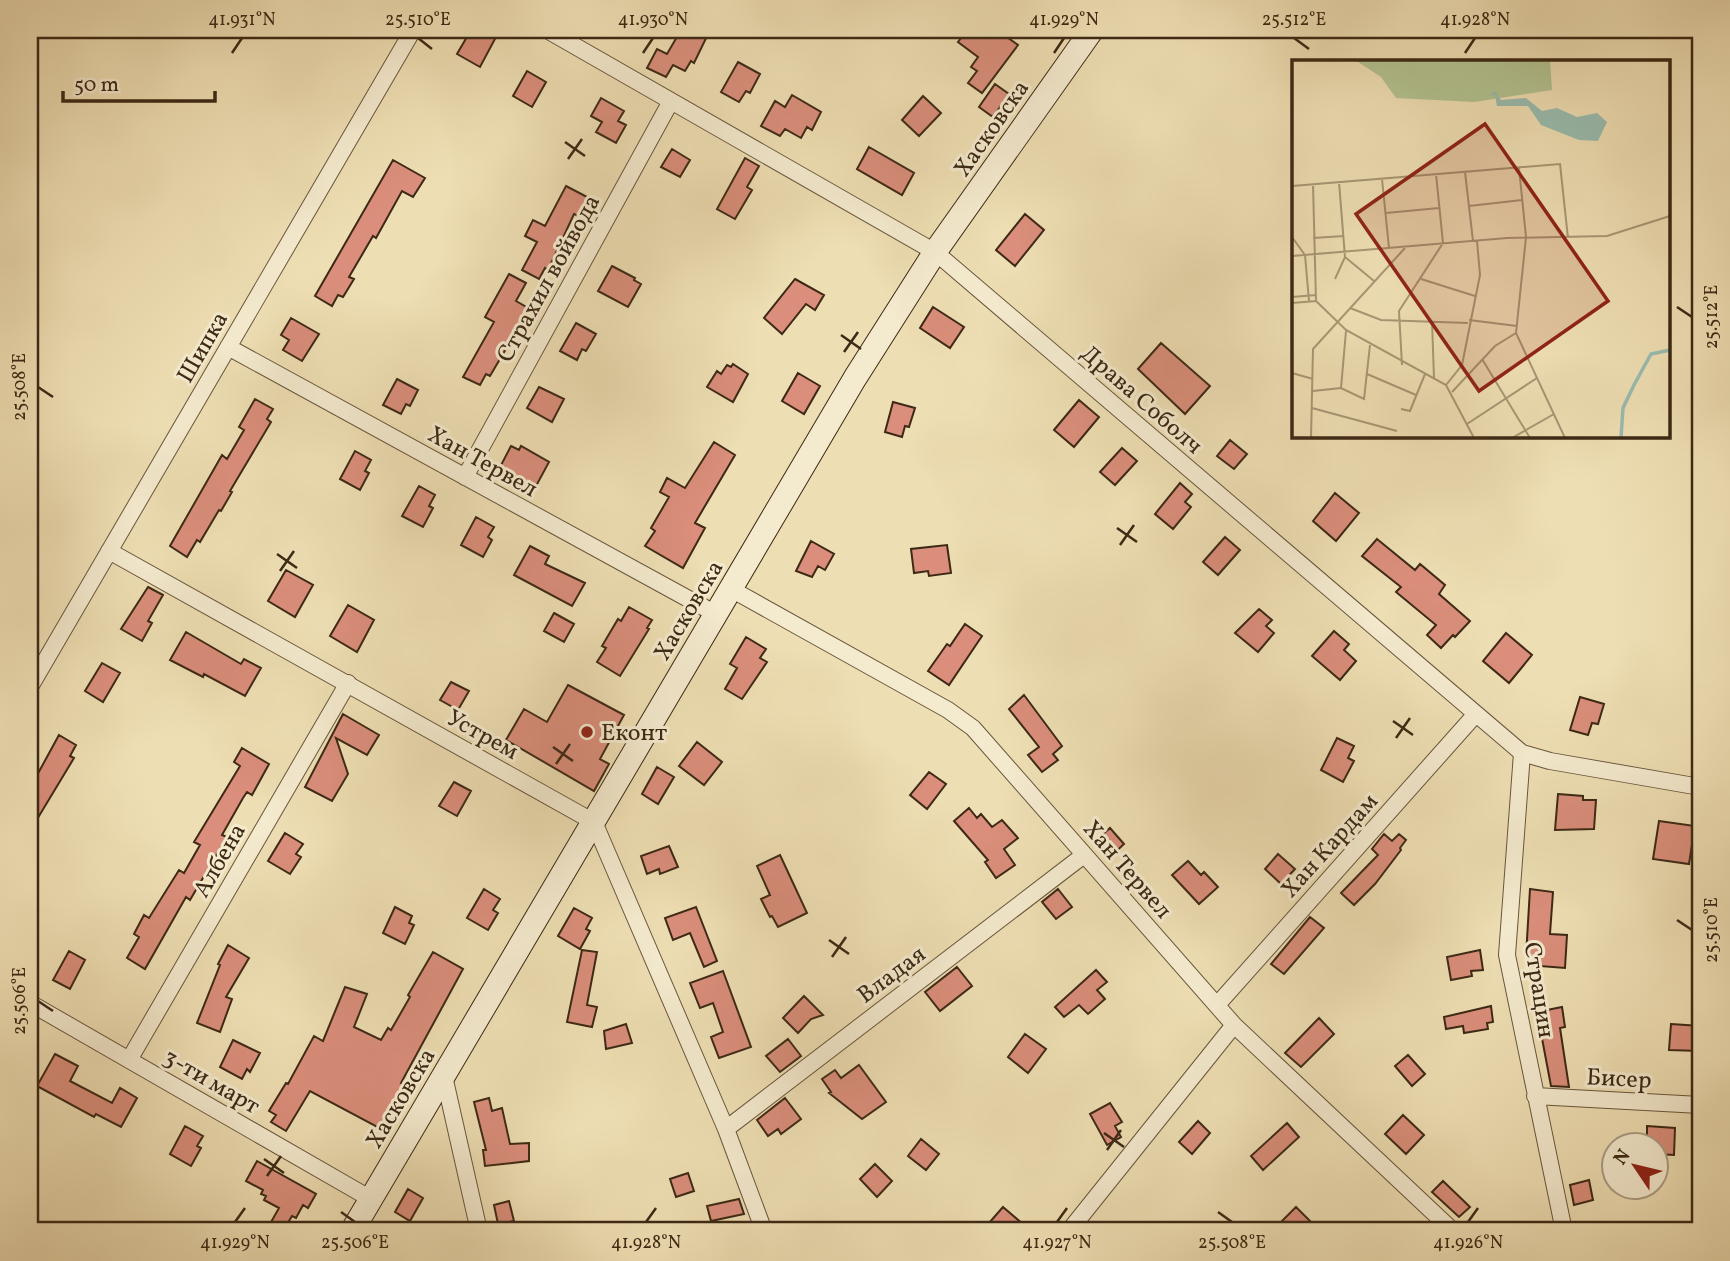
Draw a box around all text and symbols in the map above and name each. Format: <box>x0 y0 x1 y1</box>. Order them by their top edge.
text: 41.931°N <box>208 8 276 33</box>
text: 25.510°E <box>385 8 451 33</box>
text: 41.930°N <box>618 8 688 33</box>
text: 41.929°N <box>1029 8 1099 33</box>
text: 25.512°E <box>1262 8 1327 33</box>
text: 41.928°N <box>1440 8 1510 33</box>
scale bar <box>63 60 215 104</box>
inset map <box>1292 60 1670 438</box>
text: 50 m <box>74 71 119 100</box>
street label: Хасковска <box>947 74 1039 185</box>
street label: Страхил войвода <box>489 189 610 369</box>
text: 25.512°E <box>1700 284 1725 349</box>
street label: Шипка <box>170 306 238 390</box>
street label: Драва Соболч <box>1072 338 1209 463</box>
text: 25.508°E <box>8 353 33 421</box>
street label: Хан Тервел <box>421 419 543 507</box>
street label: Хасковска <box>646 554 733 668</box>
street label: Устрем <box>440 702 524 769</box>
place label: Еконт <box>601 717 667 751</box>
marker: Еконт <box>579 724 595 740</box>
street label: Хан Кардам <box>1274 786 1387 906</box>
street label: Хан Тервел <box>1074 814 1179 927</box>
street label: Албена <box>186 818 256 904</box>
text: 25.510°E <box>1700 897 1725 963</box>
street label: Владая <box>851 939 934 1013</box>
street label: Страцин <box>1514 940 1562 1041</box>
text: 25.506°E <box>8 967 33 1035</box>
street label: 3-ти март <box>156 1041 266 1124</box>
street label: Хасковска <box>358 1042 445 1156</box>
street label: Бисер <box>1585 1061 1652 1099</box>
north arrow <box>1600 1132 1670 1202</box>
text: N <box>1608 1144 1637 1171</box>
text: 41.929°N <box>200 1231 270 1256</box>
text: 25.506°E <box>321 1231 389 1256</box>
text: 41.928°N <box>611 1231 681 1256</box>
text: 41.927°N <box>1022 1231 1092 1256</box>
text: 25.508°E <box>1198 1231 1266 1256</box>
text: 41.926°N <box>1433 1231 1503 1256</box>

